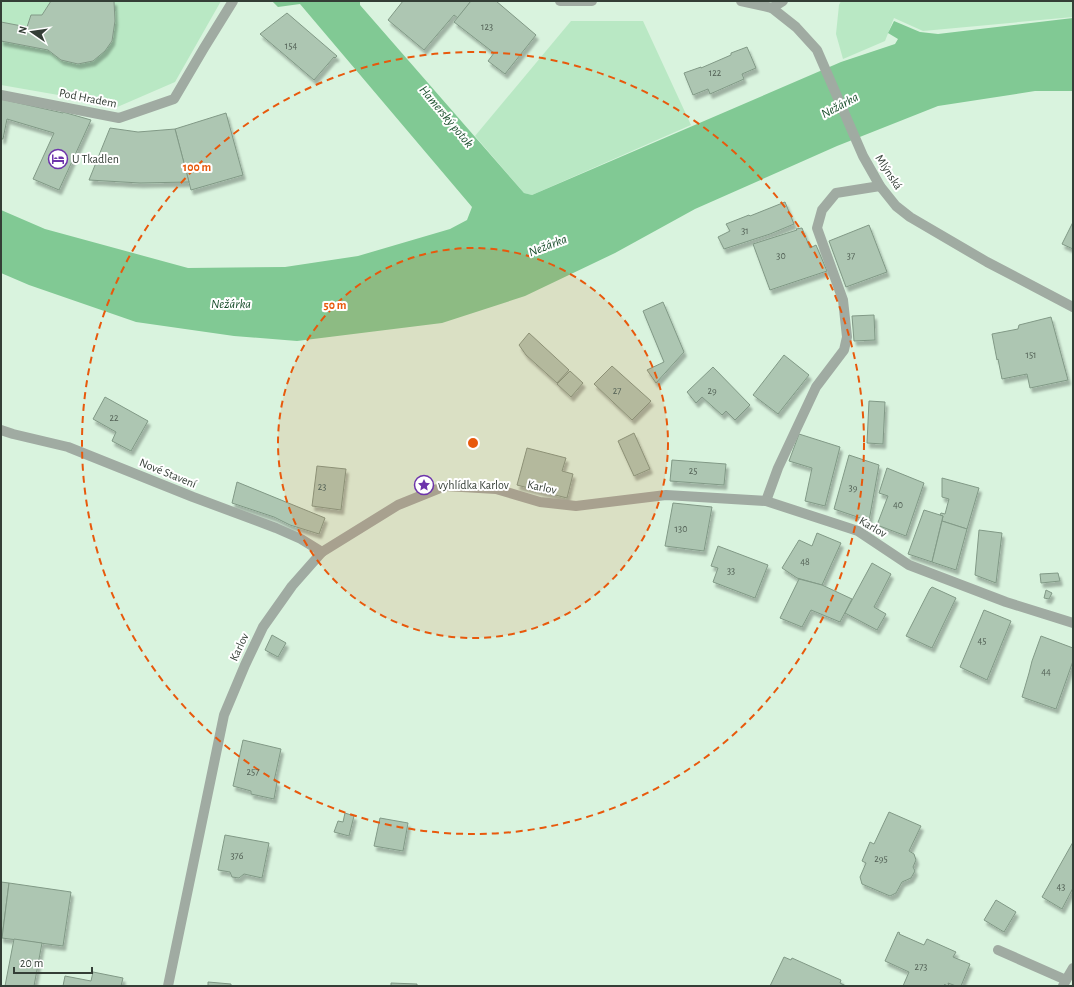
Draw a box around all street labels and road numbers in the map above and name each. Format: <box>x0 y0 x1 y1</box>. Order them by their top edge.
street label: Pod Hradem <box>58 87 118 109</box>
street label: Mlýnská <box>873 152 905 193</box>
street label: Nové Stavení <box>138 456 198 490</box>
street label: Karlov <box>526 478 558 496</box>
street label: Karlov <box>857 514 889 540</box>
street label: Karlov <box>227 631 251 663</box>

